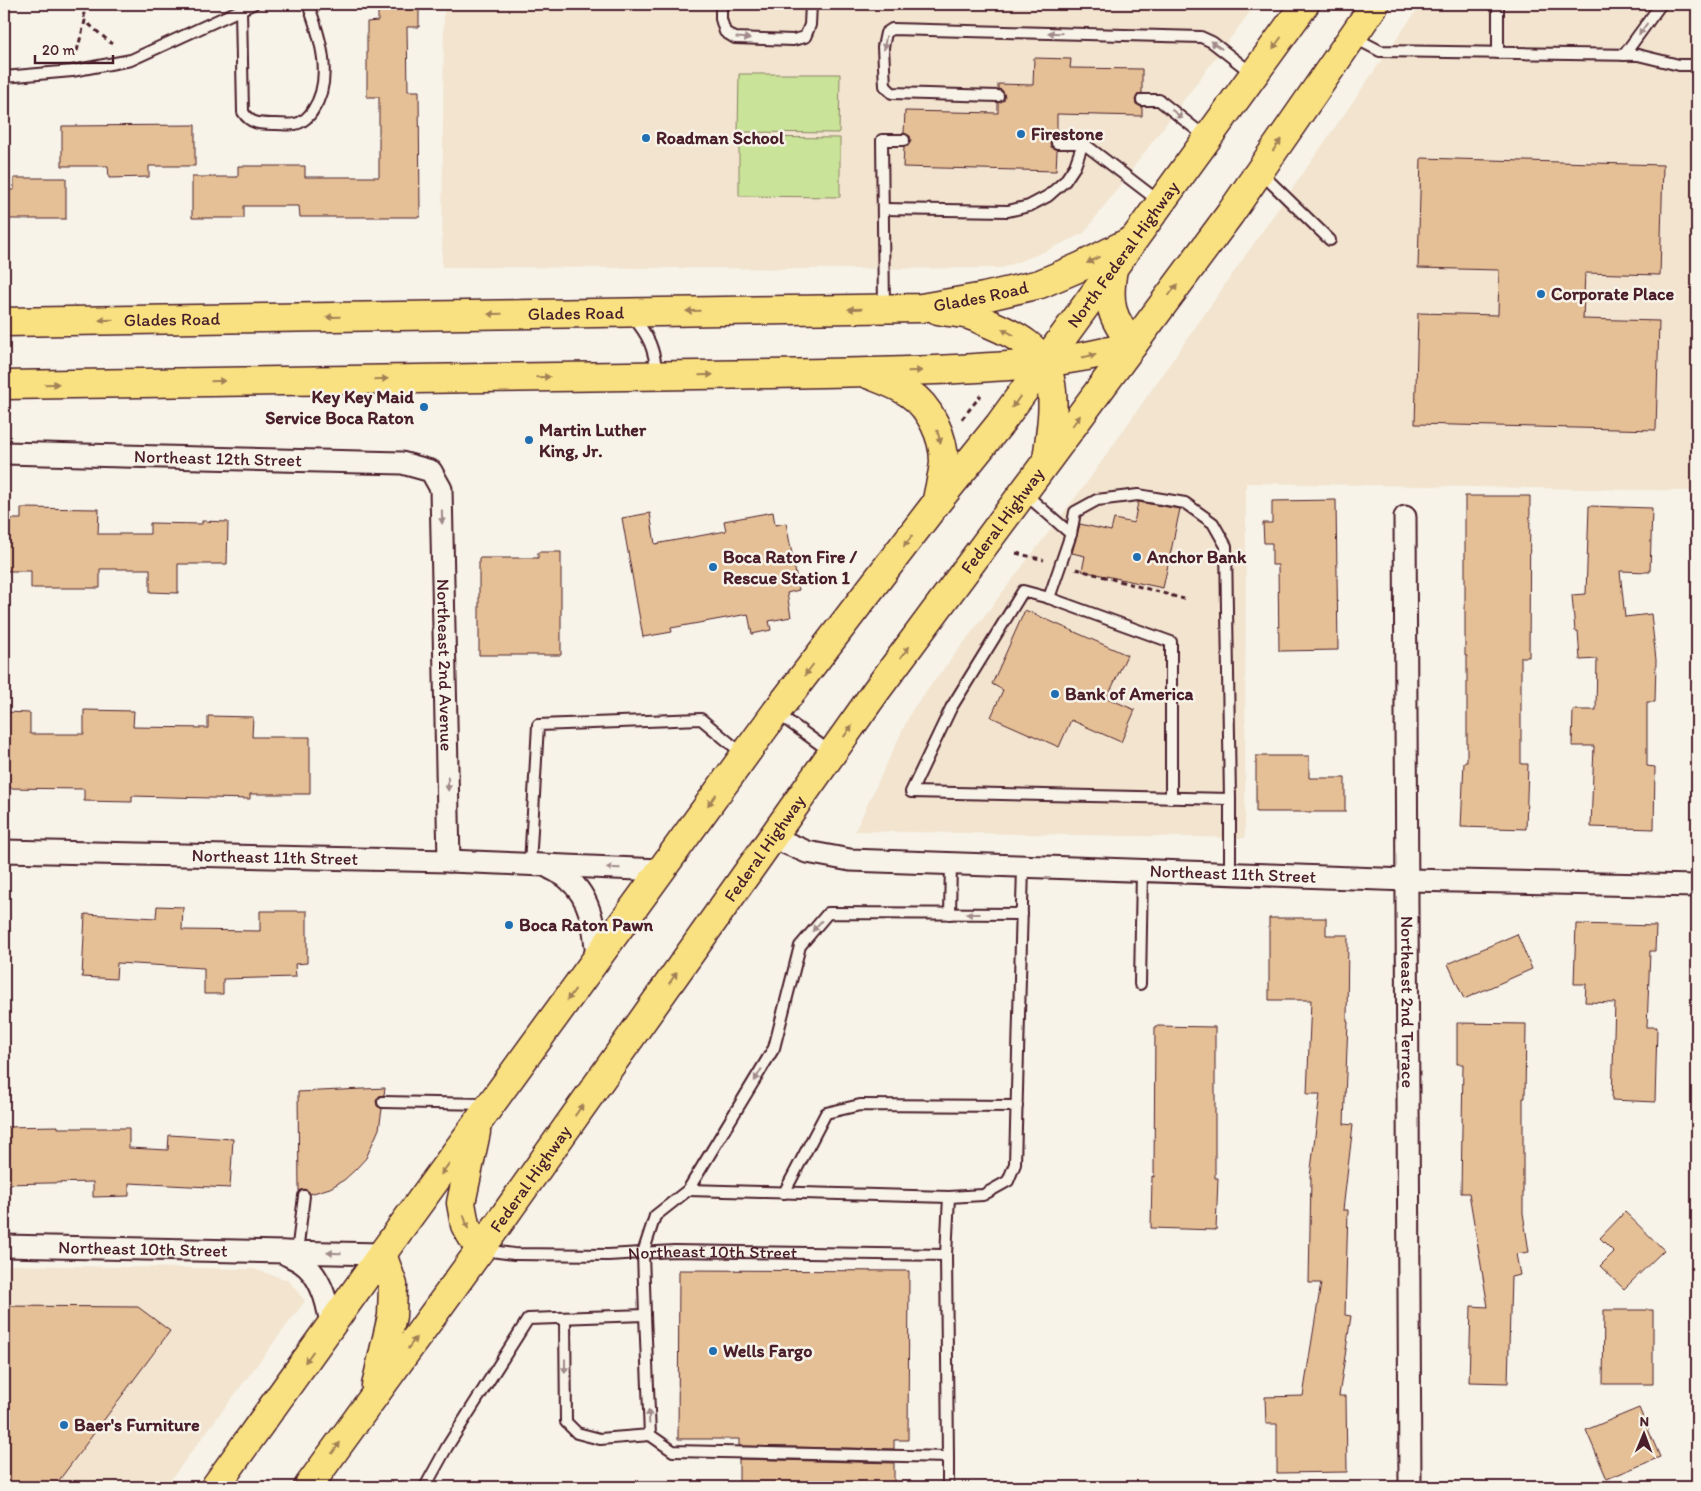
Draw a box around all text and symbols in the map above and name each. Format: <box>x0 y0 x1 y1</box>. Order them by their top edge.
one-way arrow <box>1638 23 1648 36</box>
one-way arrow <box>1047 29 1063 37</box>
scale bar <box>35 32 112 64</box>
one-way arrow <box>735 35 751 43</box>
one-way arrow <box>880 35 888 51</box>
one-way arrow <box>1272 36 1282 50</box>
one-way arrow <box>1209 40 1222 50</box>
text: 20 m <box>42 41 76 59</box>
one-way arrow <box>1170 109 1184 119</box>
place label: Firestone <box>1031 123 1104 145</box>
place label: Roadman School <box>656 127 785 149</box>
marker: Firestone <box>1015 128 1027 140</box>
marker: Roadman School <box>640 132 652 144</box>
one-way arrow <box>1272 138 1282 152</box>
street label: North Federal Highway <box>1062 176 1184 332</box>
one-way arrow <box>1086 256 1100 264</box>
street label: Glades Road <box>931 276 1031 317</box>
place label: Corporate Place <box>1551 283 1675 305</box>
one-way arrow <box>1168 284 1179 297</box>
marker: Corporate Place <box>1535 288 1547 300</box>
street label: Glades Road <box>527 302 624 325</box>
one-way arrow <box>847 305 863 313</box>
one-way arrow <box>684 307 700 315</box>
street label: Glades Road <box>123 308 221 331</box>
one-way arrow <box>487 310 503 318</box>
one-way arrow <box>324 313 340 321</box>
one-way arrow <box>98 317 114 325</box>
one-way arrow <box>1000 328 1015 336</box>
one-way arrow <box>1082 352 1097 360</box>
one-way arrow <box>908 366 924 374</box>
one-way arrow <box>698 371 714 379</box>
one-way arrow <box>536 372 552 380</box>
one-way arrow <box>373 374 389 382</box>
one-way arrow <box>211 377 227 385</box>
one-way arrow <box>45 380 61 388</box>
place label: Key Key Maid Service Boca Raton <box>265 386 415 429</box>
one-way arrow <box>1011 395 1021 409</box>
marker: Key Key Maid Service Boca Raton <box>418 401 430 413</box>
one-way arrow <box>1071 415 1082 428</box>
place label: Martin Luther King, Jr. <box>539 419 647 462</box>
one-way arrow <box>935 429 943 444</box>
marker: Martin Luther King, Jr. <box>523 434 535 446</box>
street label: Northeast 12th Street <box>134 445 302 471</box>
street label: Federal Highway <box>956 463 1049 578</box>
one-way arrow <box>438 509 446 525</box>
one-way arrow <box>902 534 913 547</box>
place label: Boca Raton Fire / Rescue Station 1 <box>723 546 858 589</box>
place label: Anchor Bank <box>1146 546 1247 568</box>
marker: Anchor Bank <box>1131 551 1143 563</box>
marker: Boca Raton Fire / Rescue Station 1 <box>707 561 719 573</box>
street label: Northeast 2nd Avenue <box>432 579 458 752</box>
one-way arrow <box>900 645 910 659</box>
one-way arrow <box>803 663 814 676</box>
place label: Bank of America <box>1065 683 1194 705</box>
marker: Bank of America <box>1049 688 1061 700</box>
one-way arrow <box>843 724 853 738</box>
one-way arrow <box>444 777 452 793</box>
street label: Federal Highway <box>719 790 810 906</box>
one-way arrow <box>707 793 717 807</box>
street label: Northeast 11th Street <box>191 844 359 870</box>
street label: Northeast 11th Street <box>1149 860 1317 888</box>
one-way arrow <box>604 863 620 871</box>
one-way arrow <box>965 910 981 918</box>
place label: Boca Raton Pawn <box>519 914 654 936</box>
street label: Northeast 2nd Terrace <box>1396 916 1419 1088</box>
marker: Boca Raton Pawn <box>503 919 515 931</box>
one-way arrow <box>811 920 822 933</box>
one-way arrow <box>668 971 678 984</box>
one-way arrow <box>566 988 577 1001</box>
one-way arrow <box>754 1068 763 1081</box>
one-way arrow <box>574 1103 584 1117</box>
street label: Federal Highway <box>485 1121 576 1237</box>
one-way arrow <box>440 1162 450 1176</box>
one-way arrow <box>463 1215 470 1230</box>
street label: Northeast 10th Street <box>58 1236 228 1262</box>
street label: Northeast 10th Street <box>627 1240 798 1265</box>
one-way arrow <box>325 1249 341 1257</box>
one-way arrow <box>407 1336 417 1350</box>
place label: Wells Fargo <box>723 1340 812 1362</box>
marker: Wells Fargo <box>707 1345 719 1357</box>
one-way arrow <box>303 1350 314 1363</box>
one-way arrow <box>561 1359 569 1375</box>
north arrow <box>1618 1408 1668 1458</box>
one-way arrow <box>645 1409 653 1425</box>
text: N <box>1639 1413 1649 1430</box>
place label: Baer's Furniture <box>74 1414 200 1436</box>
marker: Baer's Furniture <box>58 1419 70 1431</box>
one-way arrow <box>331 1441 341 1455</box>

